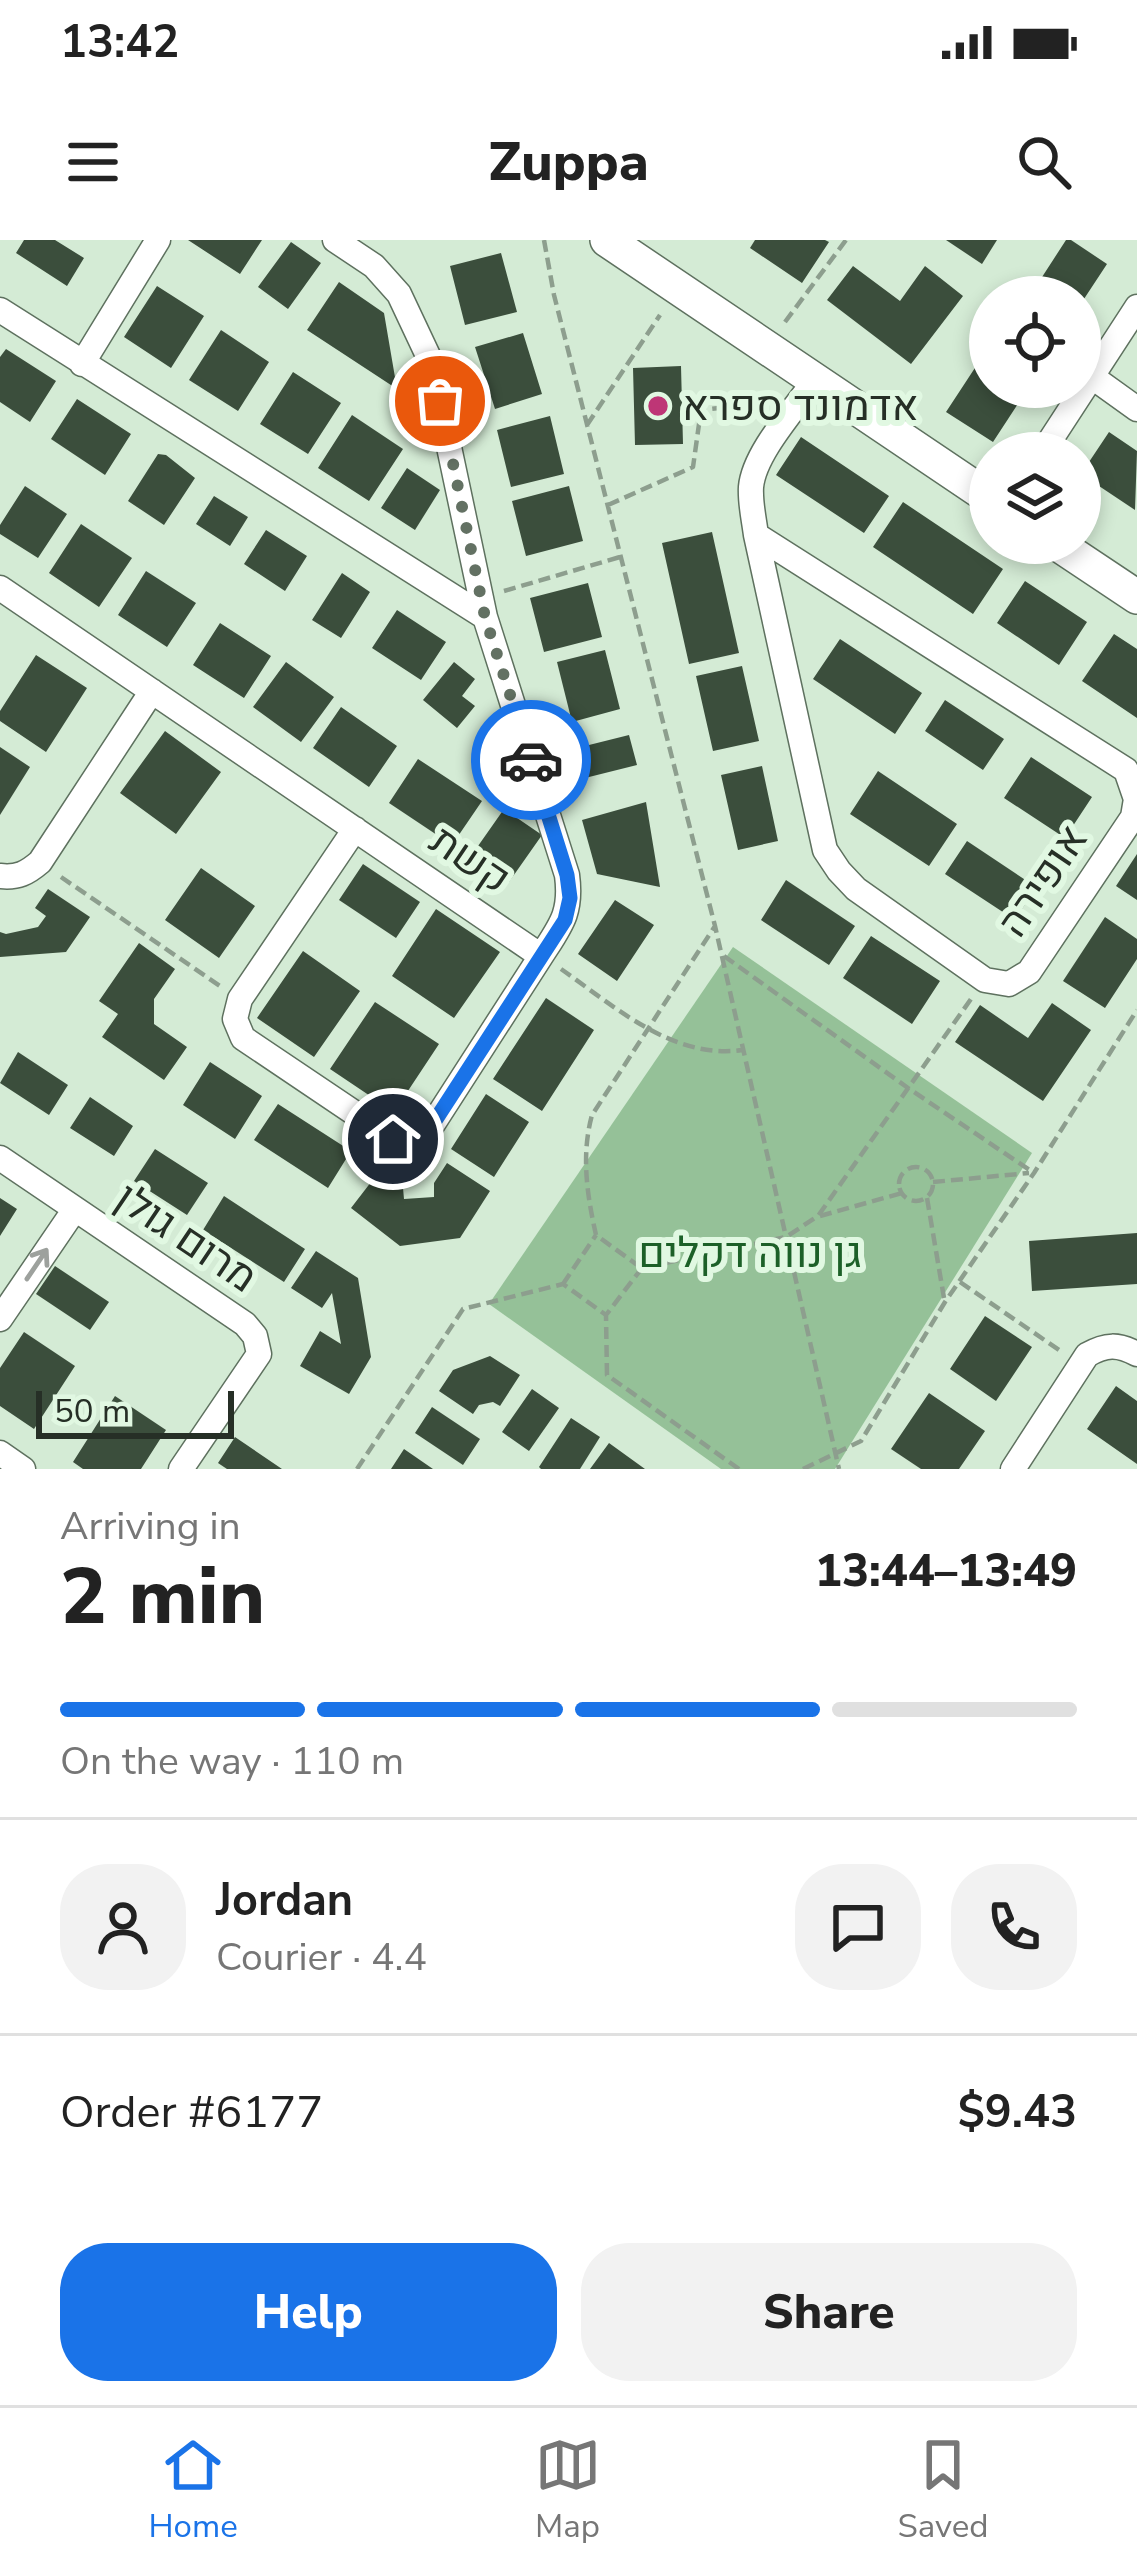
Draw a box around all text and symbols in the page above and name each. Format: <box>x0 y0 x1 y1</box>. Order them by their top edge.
text: 13:42 <box>60 12 179 73</box>
text: Zuppa <box>488 125 649 199</box>
icon: menu <box>60 129 126 195</box>
icon: search <box>1011 129 1077 195</box>
map controls <box>969 276 1101 564</box>
button: locate <box>969 276 1101 408</box>
pin <box>389 350 491 452</box>
icon: bag <box>407 368 473 434</box>
place label: אדמונד ספרא <box>682 378 918 435</box>
marker: אדמונד ספרא <box>645 393 671 419</box>
button: layers <box>969 432 1101 564</box>
courier <box>471 700 591 820</box>
icon: car <box>498 727 564 793</box>
street label: קשת <box>419 812 521 908</box>
street label: אופירה <box>985 814 1101 948</box>
pin <box>342 1088 444 1190</box>
icon: home <box>360 1106 426 1172</box>
street label: מרום גולן <box>104 1170 268 1306</box>
park label: גן נווה דקלים <box>638 1225 862 1282</box>
one-way arrow <box>25 1247 50 1281</box>
scale bar <box>36 1385 234 1438</box>
text: 50 m <box>54 1389 130 1434</box>
text: Arriving in <box>60 1500 241 1553</box>
text: 13:44–13:49 <box>815 1541 1077 1602</box>
text: 2 min <box>60 1544 265 1651</box>
text: On the way · 110 m <box>60 1735 404 1788</box>
button: person <box>60 1864 186 1990</box>
button: chat <box>795 1864 921 1990</box>
button: phone <box>951 1864 1077 1990</box>
text: Jordan <box>216 1870 353 1931</box>
text: Courier · 4.4 <box>216 1931 427 1984</box>
text: Order #6177 <box>60 2082 323 2143</box>
text: $9.43 <box>958 2082 1077 2143</box>
button: Help <box>60 2243 557 2381</box>
button: Share <box>581 2243 1077 2381</box>
tab: Home <box>148 2432 238 2549</box>
tab: Map <box>535 2432 601 2549</box>
tab: Saved <box>897 2432 989 2549</box>

